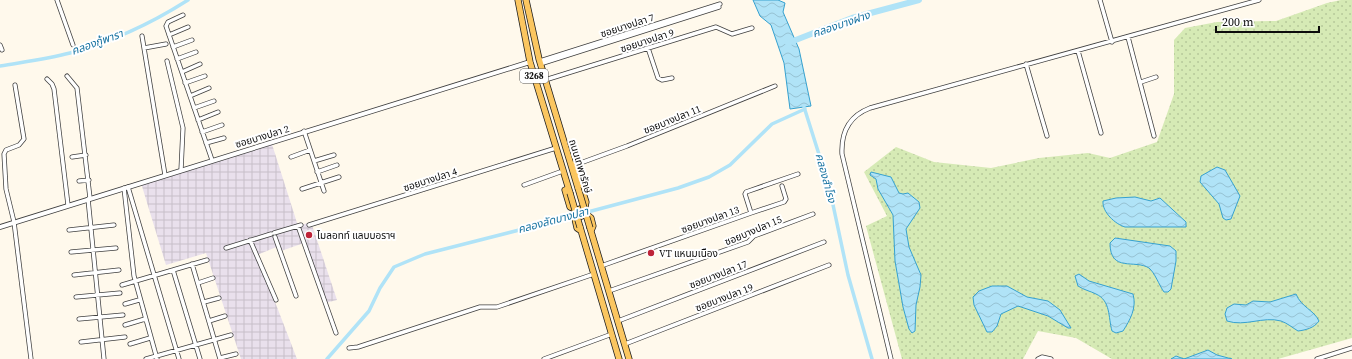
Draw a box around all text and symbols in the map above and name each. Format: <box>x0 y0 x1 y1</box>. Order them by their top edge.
water label: คลองบางฝาง <box>810 7 873 41</box>
scale bar <box>1216 8 1319 34</box>
street label: ซอยบางปลา 7 <box>599 11 656 40</box>
text: 200 m <box>1222 14 1254 30</box>
water label: คลองกู้พารา <box>69 26 126 59</box>
street label: ซอยบางปลา 9 <box>619 26 676 55</box>
road number: 3268 <box>520 69 548 83</box>
street label: ซอยบางปลา 11 <box>642 102 703 137</box>
street label: ซอยบางปลา 2 <box>234 122 291 151</box>
street label: ถนนเทพารักษ์ <box>566 138 595 195</box>
water label: คลองสำโรง <box>812 152 840 206</box>
street label: ซอยบางปลา 4 <box>402 165 459 194</box>
street label: ซอยบางปลา 13 <box>679 203 741 236</box>
water label: คลองลัดบางปลา <box>516 204 591 237</box>
street label: ซอยบางปลา 15 <box>723 213 784 248</box>
place label: ไมลอทท์ แลบบอราฯ <box>316 229 395 242</box>
marker: ไมลอทท์ แลบบอราฯ <box>304 230 314 240</box>
place label: VT แหนมเนือง <box>659 247 718 260</box>
marker: VT แหนมเนือง <box>646 248 656 258</box>
street label: ซอยบางปลา 17 <box>687 257 749 291</box>
street label: ซอยบางปลา 19 <box>693 280 755 314</box>

